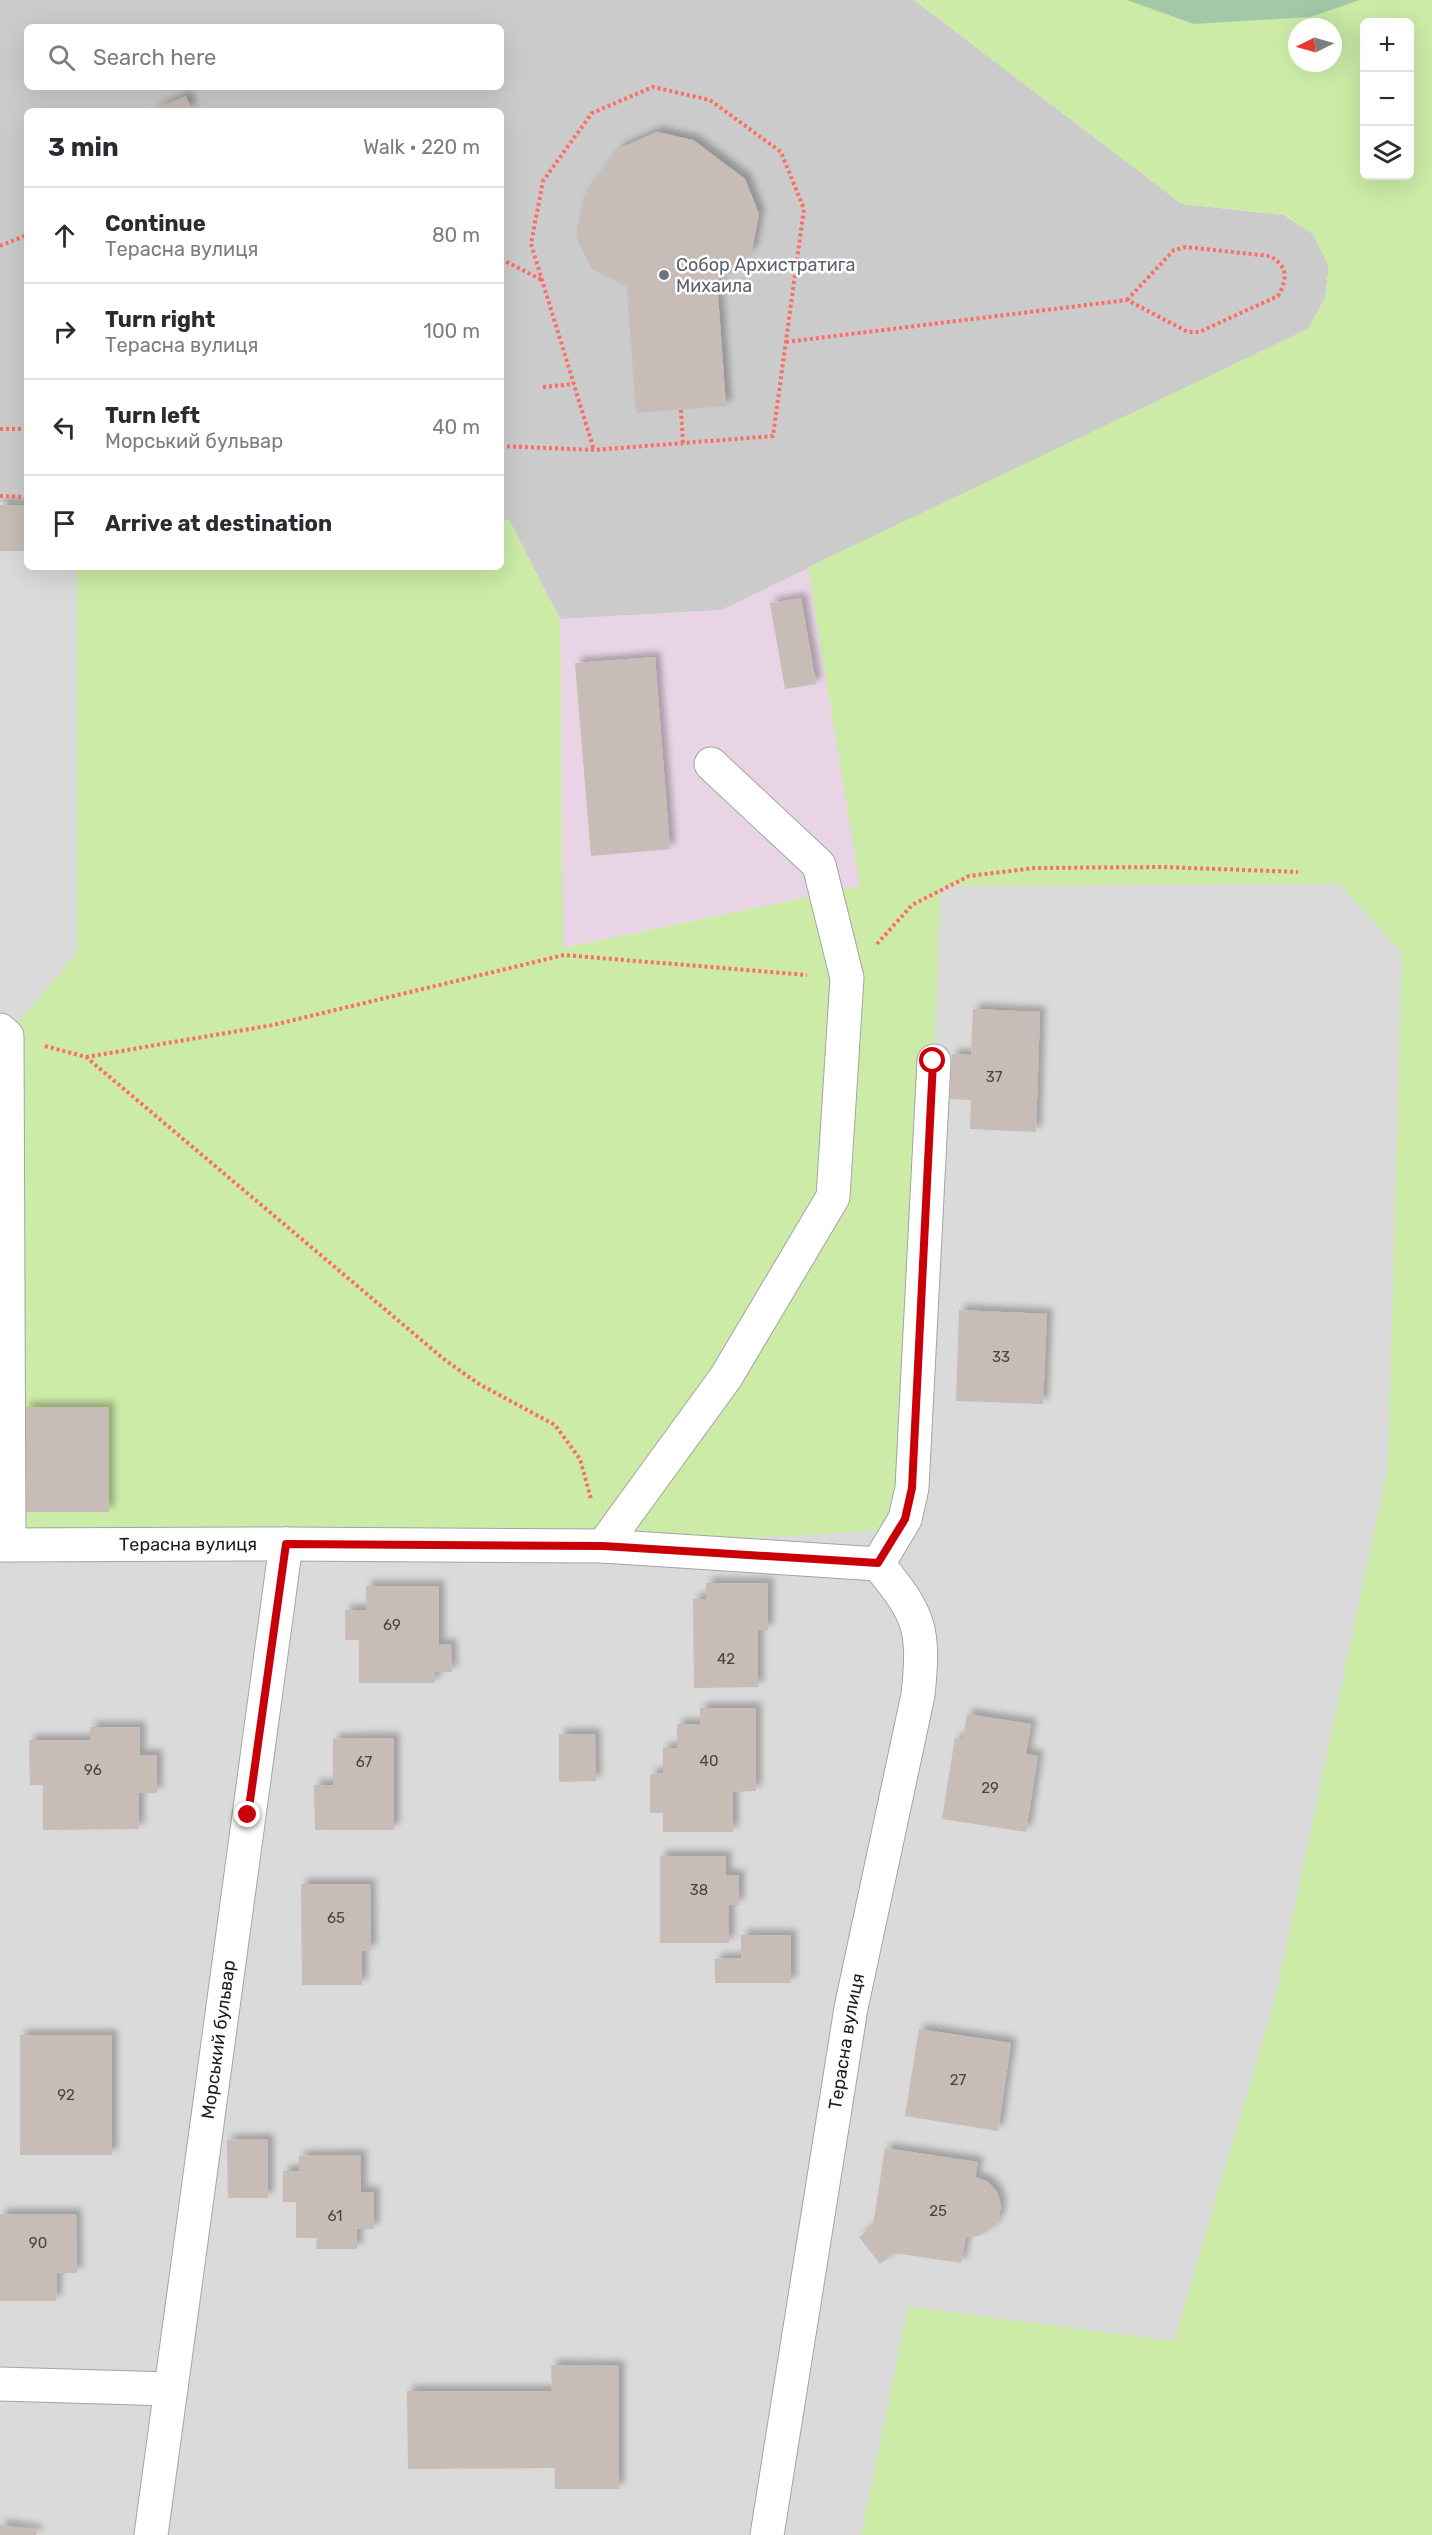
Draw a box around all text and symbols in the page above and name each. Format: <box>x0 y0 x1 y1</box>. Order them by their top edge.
north arrow <box>1288 18 1342 72</box>
map controls <box>1360 18 1414 180</box>
button: + <box>1360 18 1414 72</box>
search box <box>24 24 504 90</box>
icon: search <box>45 41 78 74</box>
text: Search here <box>93 44 216 71</box>
button: − <box>1360 72 1414 126</box>
button: layers <box>1360 126 1414 180</box>
text: 3 min <box>48 132 119 163</box>
text: Walk · 220 m <box>363 135 480 159</box>
text: Continue <box>105 210 206 237</box>
icon: ahead <box>48 219 81 252</box>
text: 80 m <box>432 223 480 247</box>
text: Терасна вулиця <box>105 237 259 261</box>
place label: Собор Архистратига Михаила <box>676 254 855 297</box>
marker: Собор Архистратига Михаила <box>657 268 671 282</box>
text: Turn right <box>105 306 215 333</box>
icon: right <box>48 315 81 348</box>
text: 100 m <box>423 319 480 343</box>
text: Терасна вулиця <box>105 333 259 357</box>
text: Turn left <box>105 402 200 429</box>
icon: left <box>48 411 81 444</box>
text: 40 m <box>432 415 480 439</box>
text: Морський бульвар <box>105 429 283 453</box>
icon: arrive <box>48 507 81 540</box>
text: Arrive at destination <box>105 510 332 537</box>
route start <box>919 1047 945 1073</box>
house number: 37 <box>986 1068 1003 1086</box>
house number: 33 <box>992 1348 1010 1366</box>
street label: Терасна вулиця <box>119 1533 257 1556</box>
house number: 69 <box>383 1616 401 1634</box>
house number: 42 <box>717 1650 735 1668</box>
house number: 40 <box>700 1752 718 1770</box>
house number: 67 <box>356 1753 372 1771</box>
house number: 96 <box>84 1761 102 1779</box>
house number: 29 <box>981 1779 999 1797</box>
route end <box>234 1801 260 1827</box>
house number: 38 <box>690 1881 708 1899</box>
house number: 65 <box>327 1909 345 1927</box>
street label: Морський бульвар <box>197 1959 240 2121</box>
street label: Терасна вулиця <box>824 1971 869 2111</box>
house number: 27 <box>950 2071 967 2089</box>
house number: 92 <box>57 2086 75 2104</box>
house number: 25 <box>929 2202 947 2220</box>
house number: 61 <box>327 2207 343 2225</box>
house number: 90 <box>29 2234 47 2252</box>

